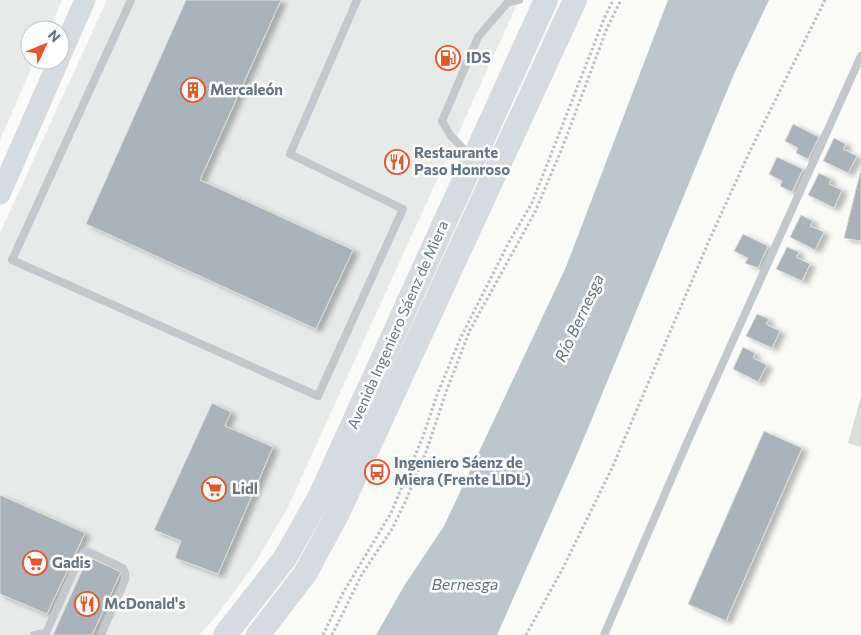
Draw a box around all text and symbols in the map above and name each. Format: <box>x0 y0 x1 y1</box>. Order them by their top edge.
north arrow <box>20 20 70 70</box>
text: N <box>45 26 64 45</box>
fuel station icon: IDS <box>435 45 461 71</box>
place label: IDS <box>466 48 491 66</box>
building icon: Mercaleón <box>180 77 206 103</box>
place label: Mercaleón <box>210 80 283 98</box>
place label: Restaurante Paso Honroso <box>414 143 510 178</box>
restaurant icon: Restaurante Paso Honroso <box>384 149 410 175</box>
street label: Avenida Ingeniero Sáenz de Miera <box>343 218 451 432</box>
water label: Río Bernesga <box>550 271 607 365</box>
place label: Ingeniero Sáenz de Miera (Frente LIDL) <box>394 453 531 488</box>
bus stop icon: Ingeniero Sáenz de Miera (Frente LIDL) <box>364 459 390 485</box>
supermarket icon: Lidl <box>201 476 227 502</box>
place label: Lidl <box>232 479 258 497</box>
supermarket icon: Gadis <box>22 550 48 576</box>
place label: Gadis <box>52 553 91 571</box>
water label: Bernesga <box>432 574 498 593</box>
restaurant icon: McDonald's <box>74 591 100 617</box>
place label: McDonald's <box>104 594 185 612</box>

